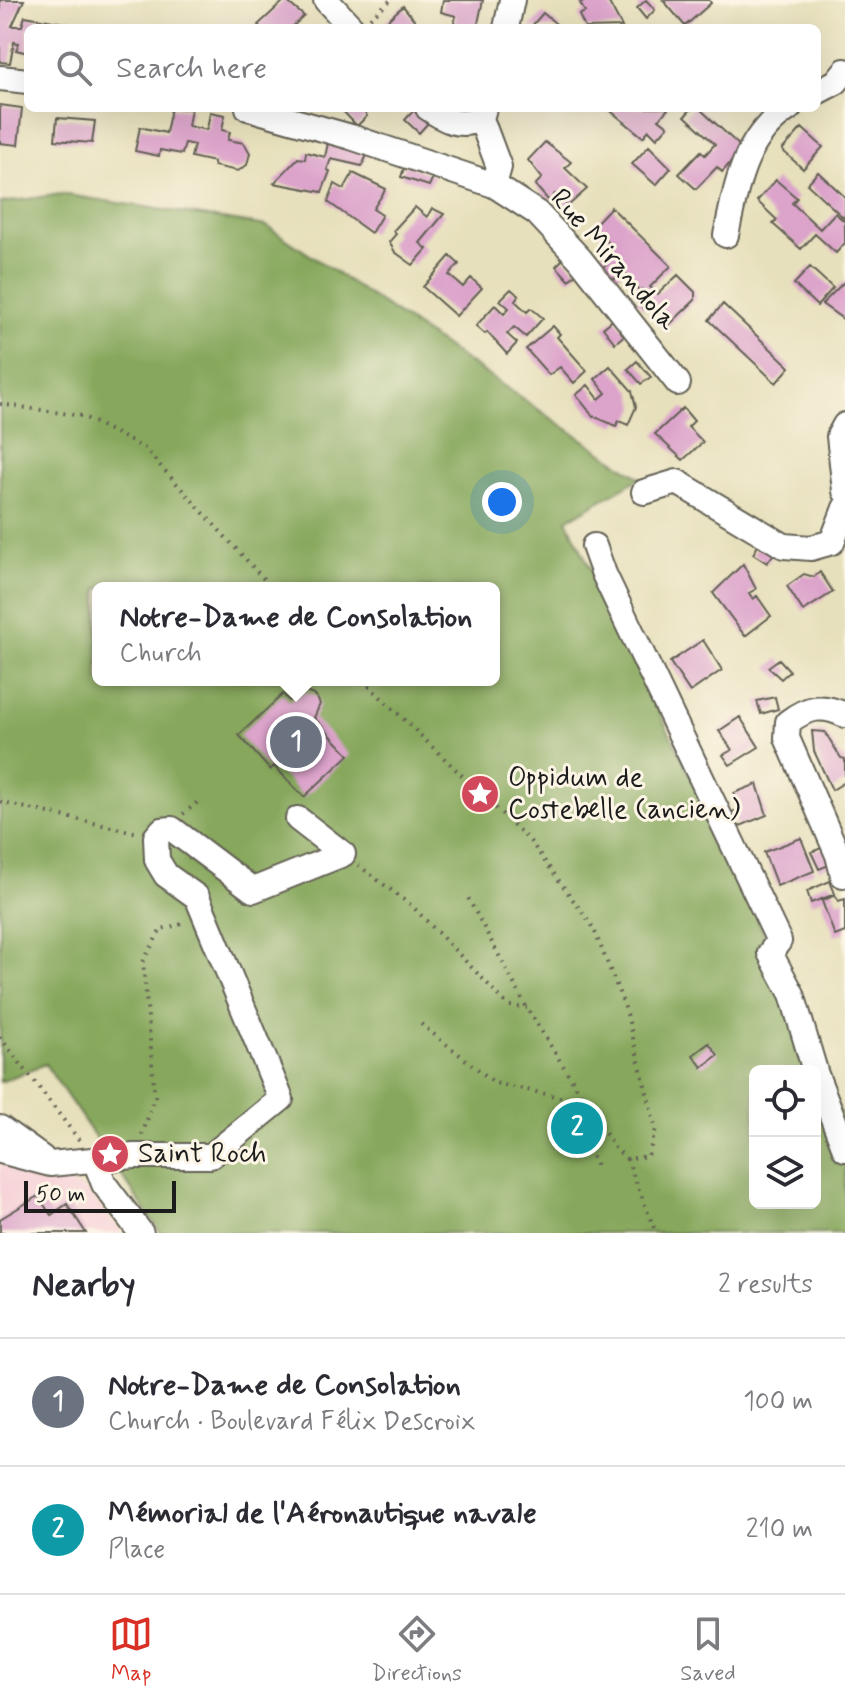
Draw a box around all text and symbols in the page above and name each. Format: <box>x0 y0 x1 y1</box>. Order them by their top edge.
search box <box>24 24 821 112</box>
icon: search <box>52 46 96 90</box>
text: Search here <box>116 49 267 88</box>
street label: Rue Mirandola <box>541 181 685 339</box>
your location <box>482 482 522 522</box>
popup <box>92 582 500 686</box>
text: Notre-Dame de Consolation <box>120 598 472 637</box>
text: Church <box>120 637 202 671</box>
pin: 1 <box>270 712 322 772</box>
place label: Oppidum de Costebelle (ancien) <box>508 760 740 829</box>
place icon: Oppidum de Costebelle (ancien) <box>459 773 501 815</box>
map controls <box>749 1065 821 1209</box>
button: locate <box>749 1065 821 1137</box>
pin: 2 <box>551 1098 603 1158</box>
place icon: Saint Roch <box>89 1133 131 1175</box>
place label: Saint Roch <box>138 1136 266 1173</box>
button: layers <box>749 1137 821 1209</box>
scale bar <box>24 1177 176 1213</box>
text: 50 m <box>36 1181 85 1209</box>
text: Nearby <box>32 1263 136 1308</box>
text: 2 results <box>718 1268 813 1302</box>
text: Notre-Dame de Consolation <box>108 1366 461 1405</box>
text: 1 <box>52 1385 64 1419</box>
text: 100 m <box>743 1385 813 1419</box>
text: Church · Boulevard Félix Descroix <box>108 1405 475 1439</box>
text: Mémorial de l'Aéronautique navale <box>108 1494 537 1533</box>
text: 2 <box>52 1513 64 1547</box>
text: 210 m <box>746 1513 813 1547</box>
text: Place <box>108 1533 165 1567</box>
tab: Map <box>109 1612 153 1688</box>
tab: Directions <box>371 1612 462 1688</box>
tab: Saved <box>680 1612 736 1688</box>

